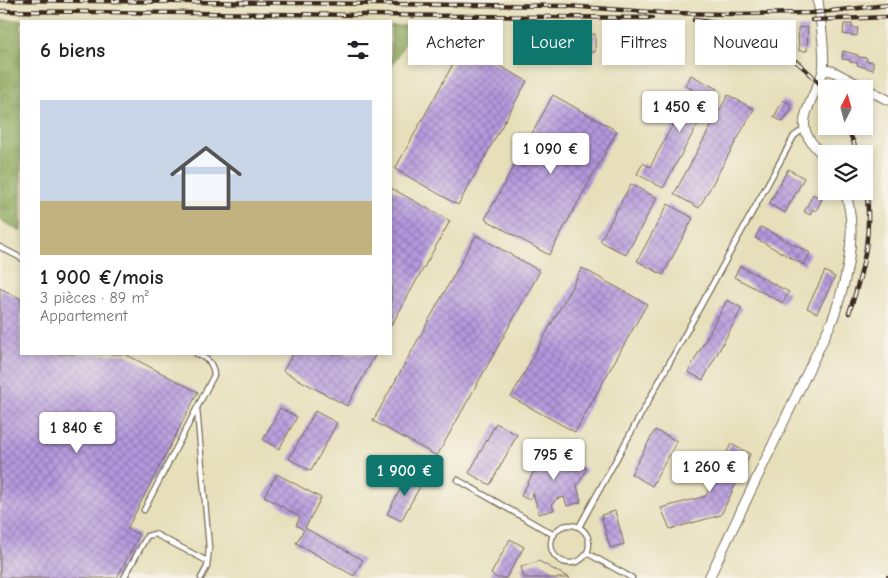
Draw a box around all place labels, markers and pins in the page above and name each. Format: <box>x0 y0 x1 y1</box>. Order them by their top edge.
pin: 1 450 € <box>634 90 726 133</box>
pin: 1 090 € <box>505 132 597 175</box>
pin: 1 840 € <box>31 412 123 454</box>
pin: 795 € <box>519 438 589 481</box>
pin: 1 260 € <box>664 450 756 493</box>
pin: 1 900 € <box>359 454 451 497</box>

